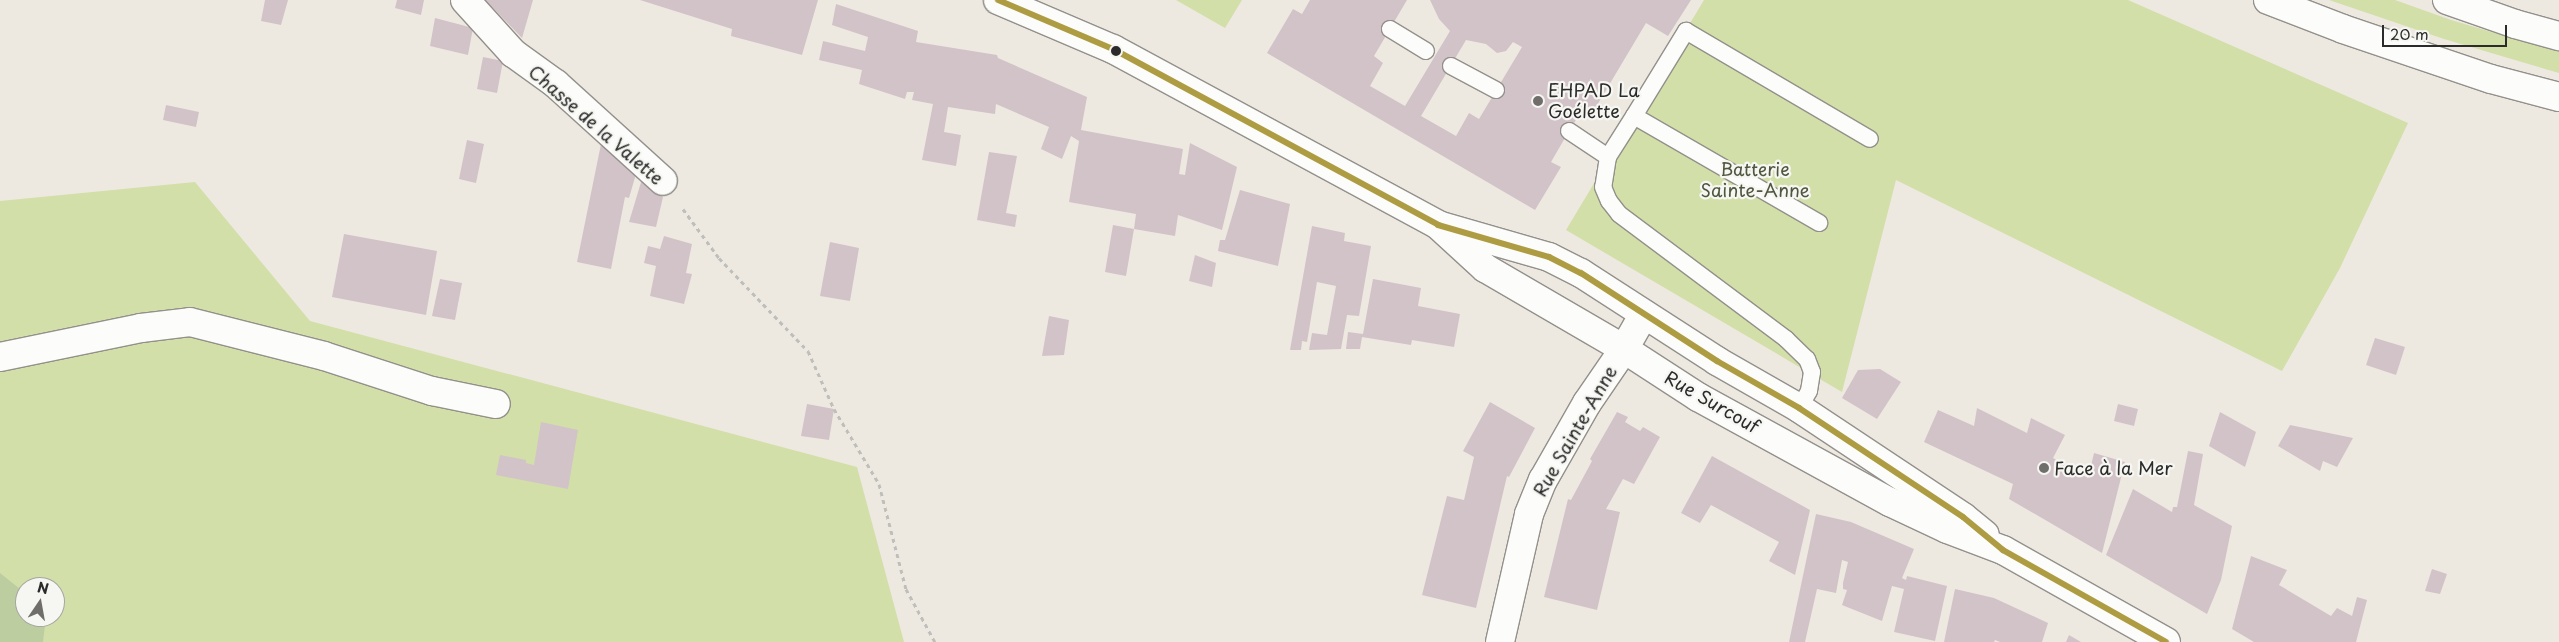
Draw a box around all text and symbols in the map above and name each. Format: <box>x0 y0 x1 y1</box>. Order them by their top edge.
scale bar <box>2384 15 2509 47</box>
text: 20 m <box>2390 22 2429 45</box>
unlabelled marker <box>1111 46 1121 56</box>
street label: Chasse de la Valette <box>523 59 669 191</box>
place label: EHPAD La Goélette <box>1548 80 1638 122</box>
marker: EHPAD La Goélette <box>1532 95 1544 107</box>
park label: Batterie Sainte-Anne <box>1700 159 1810 202</box>
street label: Rue Sainte-Anne <box>1529 361 1621 501</box>
street label: Rue Surcouf <box>1660 366 1764 438</box>
place label: Face à la Mer <box>2054 457 2173 479</box>
marker: Face à la Mer <box>2038 462 2050 474</box>
text: N <box>35 576 51 599</box>
north arrow <box>15 577 65 627</box>

